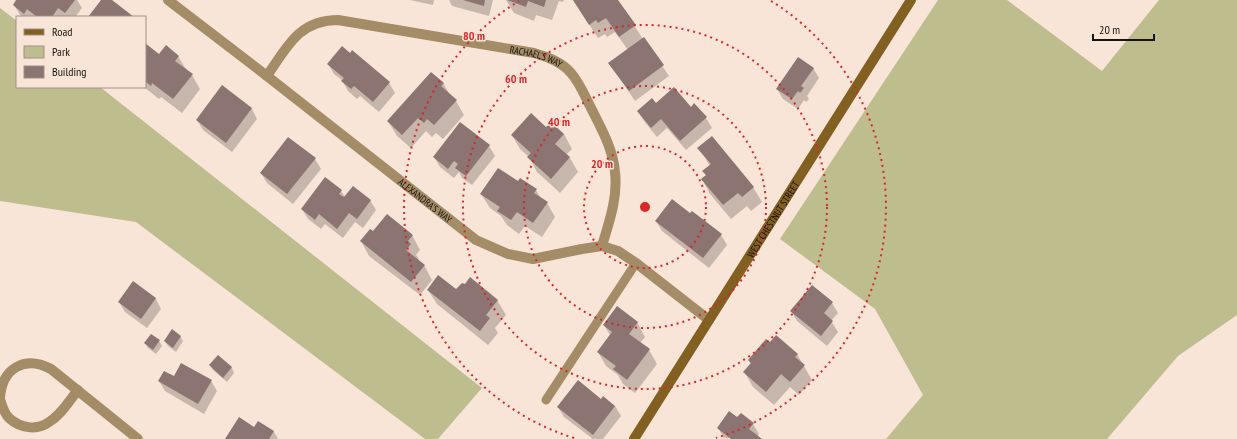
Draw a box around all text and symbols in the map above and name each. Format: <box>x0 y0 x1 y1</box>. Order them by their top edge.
legend <box>16 16 146 88</box>
scale bar <box>1093 16 1154 42</box>
text: 20 m <box>1099 22 1120 37</box>
text: Road <box>52 24 72 39</box>
text: 80 m <box>463 28 485 43</box>
street label: RACHAEL'S WAY <box>509 43 566 70</box>
text: Park <box>52 44 70 59</box>
text: Building <box>52 64 87 79</box>
text: 60 m <box>505 71 527 86</box>
text: 40 m <box>548 114 570 129</box>
text: 20 m <box>591 156 613 171</box>
street label: ALEXANDRA'S WAY <box>396 175 455 226</box>
street label: WEST CHESTNUT STREET <box>744 178 802 260</box>
centre of rings <box>638 200 652 214</box>

